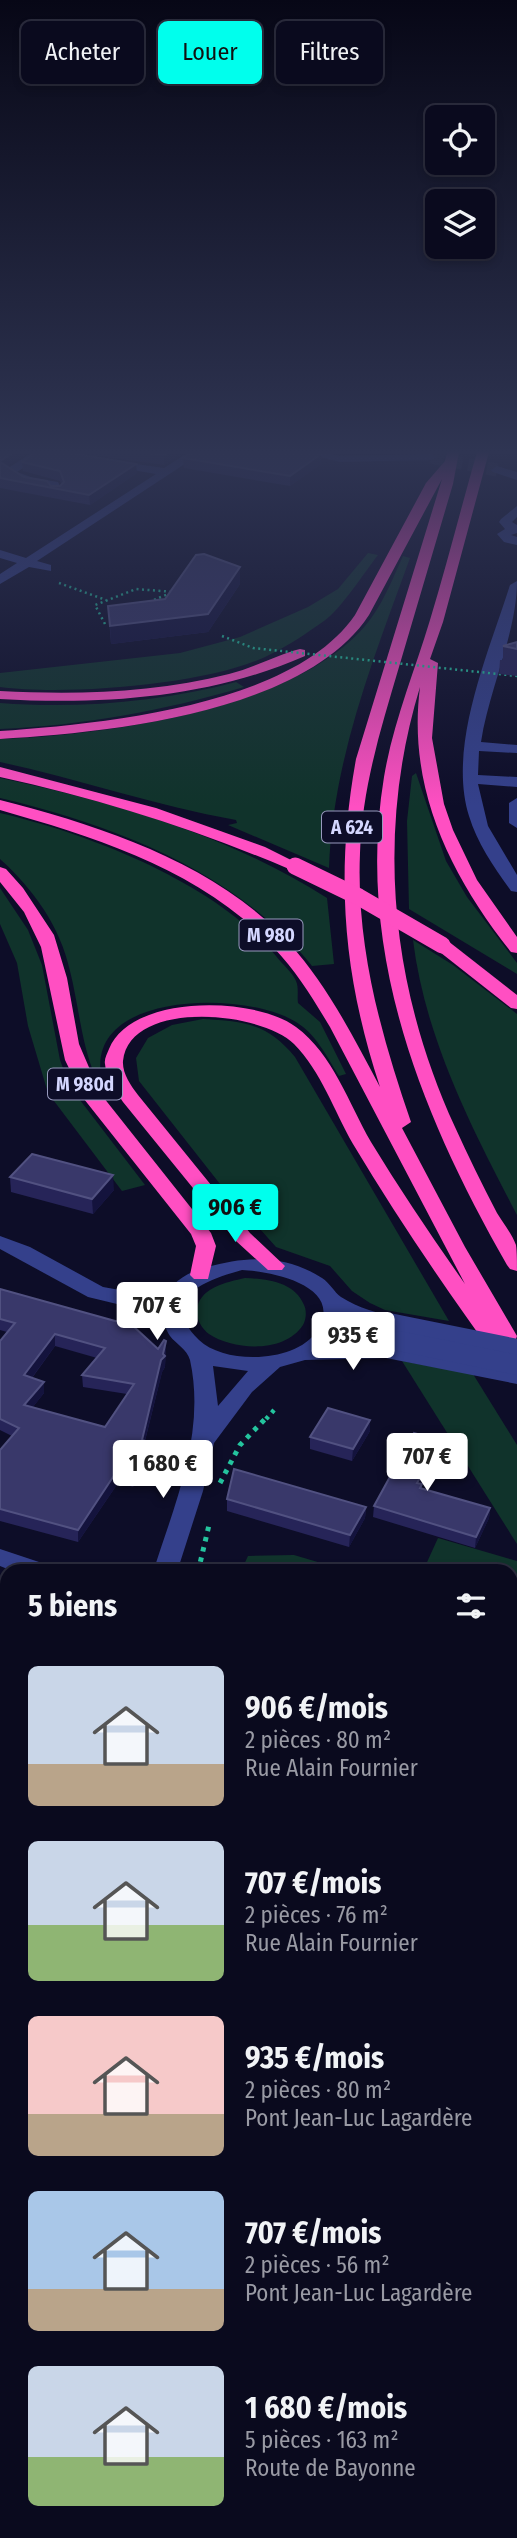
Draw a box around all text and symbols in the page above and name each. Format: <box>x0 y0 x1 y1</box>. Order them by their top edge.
chip: Acheter <box>21 21 144 84</box>
chip: Louer <box>158 21 262 84</box>
chip: Filtres <box>276 21 383 84</box>
map controls <box>425 105 495 259</box>
button: locate <box>425 105 495 175</box>
button: layers <box>425 189 495 259</box>
road number: A 624 <box>322 812 382 842</box>
road number: M 980 <box>240 920 302 951</box>
road number: M 980d <box>48 1068 122 1100</box>
pin: 906 € <box>186 1184 284 1244</box>
text: 906 € <box>208 1193 262 1221</box>
pin: 707 € <box>108 1282 206 1342</box>
text: 707 € <box>133 1291 181 1319</box>
pin: 935 € <box>304 1312 402 1372</box>
text: 935 € <box>328 1321 378 1349</box>
pin: 707 € <box>378 1434 476 1493</box>
pin: 1 680 € <box>98 1440 228 1500</box>
text: 707 € <box>403 1442 451 1470</box>
text: 1 680 € <box>129 1449 197 1477</box>
icon: filters <box>452 1587 490 1625</box>
text: 5 biens <box>28 1588 117 1624</box>
text: 906 €/mois <box>245 1690 388 1726</box>
icon: home <box>84 1694 168 1778</box>
text: 2 pièces · 80 m² <box>245 1726 391 1754</box>
text: Rue Alain Fournier <box>245 1754 418 1782</box>
text: 707 €/mois <box>245 1865 381 1901</box>
icon: home <box>84 1869 168 1953</box>
text: 2 pièces · 76 m² <box>245 1901 388 1929</box>
text: Rue Alain Fournier <box>245 1929 418 1957</box>
text: 935 €/mois <box>245 2040 384 2076</box>
icon: home <box>84 2044 168 2128</box>
text: 2 pièces · 80 m² <box>245 2076 391 2104</box>
text: Pont Jean-Luc Lagardère <box>245 2104 472 2132</box>
text: 707 €/mois <box>245 2215 381 2251</box>
icon: home <box>84 2219 168 2303</box>
text: 2 pièces · 56 m² <box>245 2251 390 2279</box>
text: Pont Jean-Luc Lagardère <box>245 2279 472 2307</box>
text: 1 680 €/mois <box>245 2390 407 2426</box>
icon: home <box>84 2394 168 2478</box>
text: 5 pièces · 163 m² <box>245 2426 399 2454</box>
text: Route de Bayonne <box>245 2454 416 2482</box>

